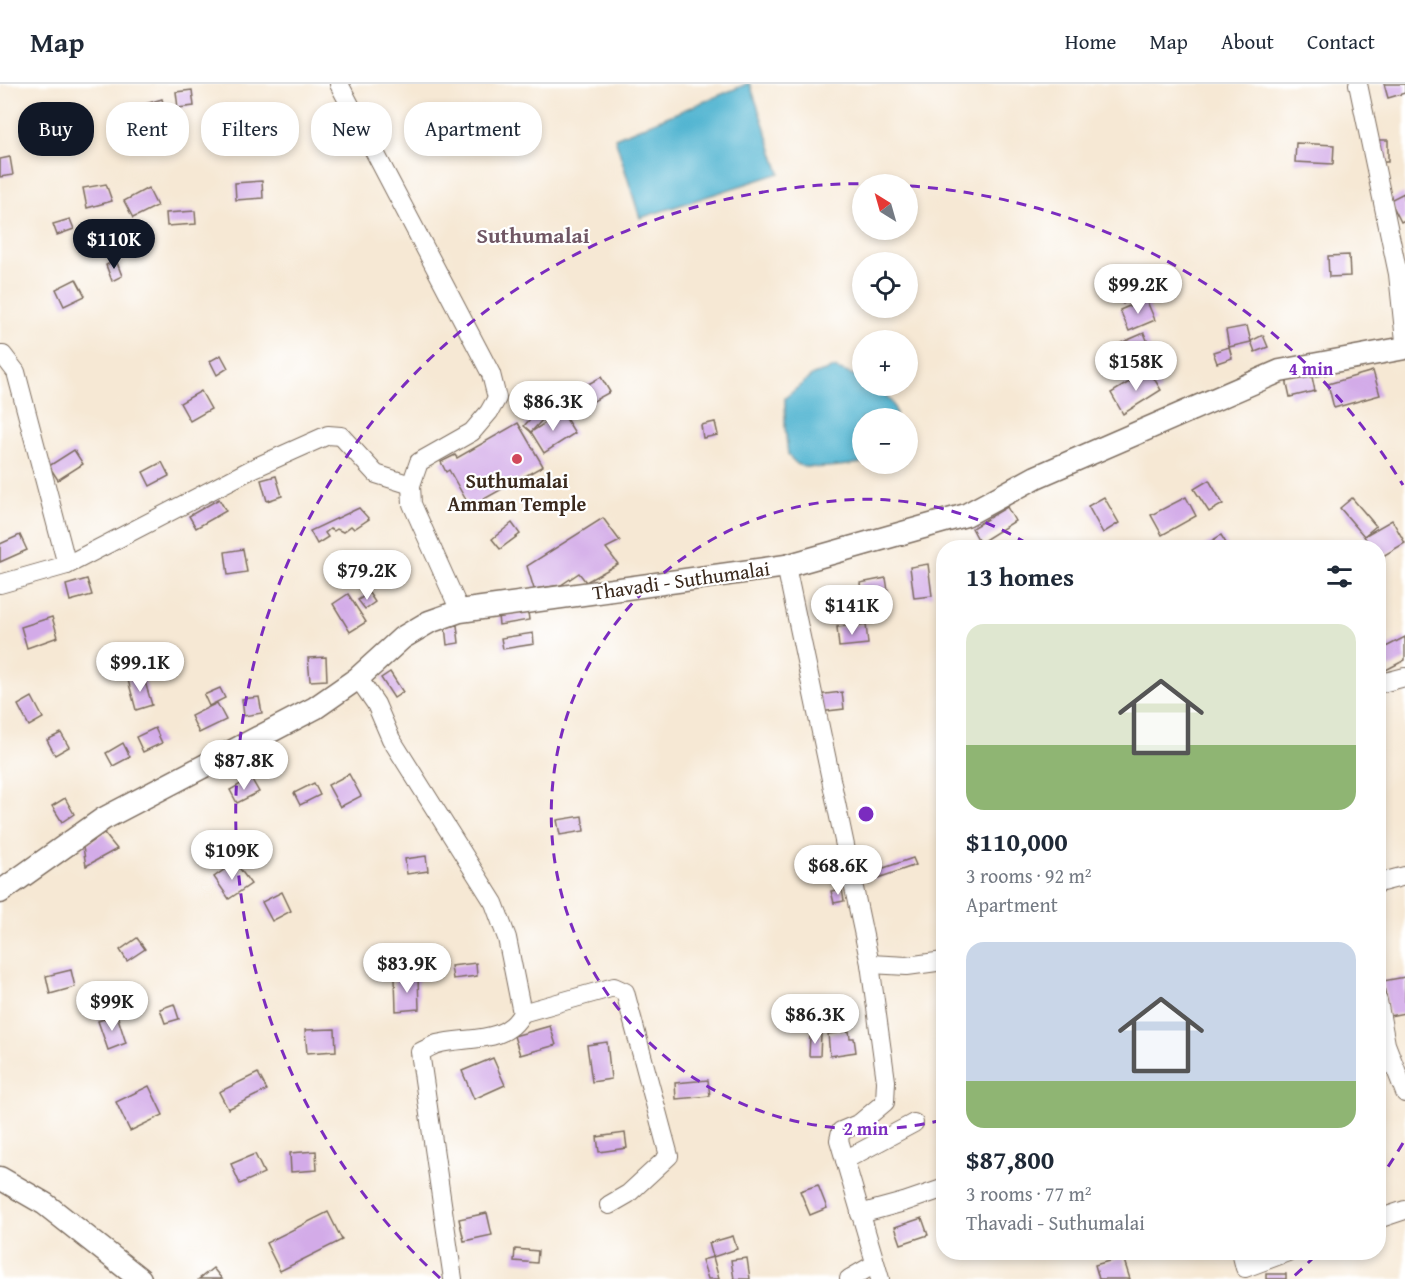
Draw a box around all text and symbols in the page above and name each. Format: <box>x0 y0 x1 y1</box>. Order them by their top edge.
text: Map <box>30 21 84 62</box>
text: Home <box>1065 26 1116 57</box>
text: Map <box>1149 26 1188 57</box>
text: About <box>1221 26 1274 57</box>
text: Contact <box>1307 26 1375 57</box>
chip: Buy <box>18 102 94 156</box>
chip: Rent <box>106 102 189 156</box>
chip: Filters <box>201 102 299 156</box>
chip: New <box>311 102 392 156</box>
chip: Apartment <box>404 102 542 156</box>
north arrow <box>852 174 918 240</box>
map controls <box>852 174 918 474</box>
pin: $110K <box>72 219 156 270</box>
district label: Suthumalai <box>476 219 590 251</box>
text: $110K <box>87 224 141 253</box>
button: locate <box>852 252 918 318</box>
pin: $99.2K <box>1089 264 1187 315</box>
text: $99.2K <box>1108 269 1168 298</box>
button: + <box>852 330 918 396</box>
pin: $158K <box>1094 341 1178 392</box>
text: $158K <box>1109 346 1163 375</box>
text: 4 min <box>1289 355 1334 382</box>
pin: $86.3K <box>504 381 602 432</box>
text: $86.3K <box>523 386 583 415</box>
button: − <box>852 408 918 474</box>
marker: Suthumalai Amman Temple <box>510 452 524 466</box>
place label: Suthumalai Amman Temple <box>448 466 587 518</box>
pin: $79.2K <box>318 550 416 601</box>
street label: Thavadi - Suthumalai <box>590 553 772 607</box>
text: $79.2K <box>337 555 397 584</box>
text: 13 homes <box>966 557 1074 596</box>
icon: filters <box>1323 560 1356 593</box>
pin: $141K <box>810 585 894 636</box>
text: $141K <box>825 590 879 619</box>
pin: $99.1K <box>91 642 189 693</box>
text: $99.1K <box>110 647 170 676</box>
icon: home <box>1107 663 1215 771</box>
pin: $87.8K <box>195 740 293 791</box>
text: $87.8K <box>214 745 274 774</box>
centre of rings <box>856 804 876 824</box>
text: $110,000 <box>966 822 1068 861</box>
pin: $109K <box>190 830 274 881</box>
text: $109K <box>205 835 259 864</box>
pin: $68.6K <box>789 845 887 896</box>
text: $68.6K <box>808 850 868 879</box>
text: 3 rooms · 92 m² <box>966 861 1092 890</box>
text: Apartment <box>966 890 1058 919</box>
pin: $83.9K <box>358 943 456 994</box>
text: $83.9K <box>377 948 437 977</box>
pin: $99K <box>76 981 148 1032</box>
icon: home <box>1107 981 1215 1089</box>
text: $99K <box>90 986 134 1015</box>
pin: $86.3K <box>766 994 864 1045</box>
text: $86.3K <box>785 999 845 1028</box>
text: 2 min <box>844 1115 889 1142</box>
text: $87,800 <box>966 1140 1054 1179</box>
text: 3 rooms · 77 m² <box>966 1179 1092 1208</box>
text: Thavadi - Suthumalai <box>966 1208 1145 1237</box>

